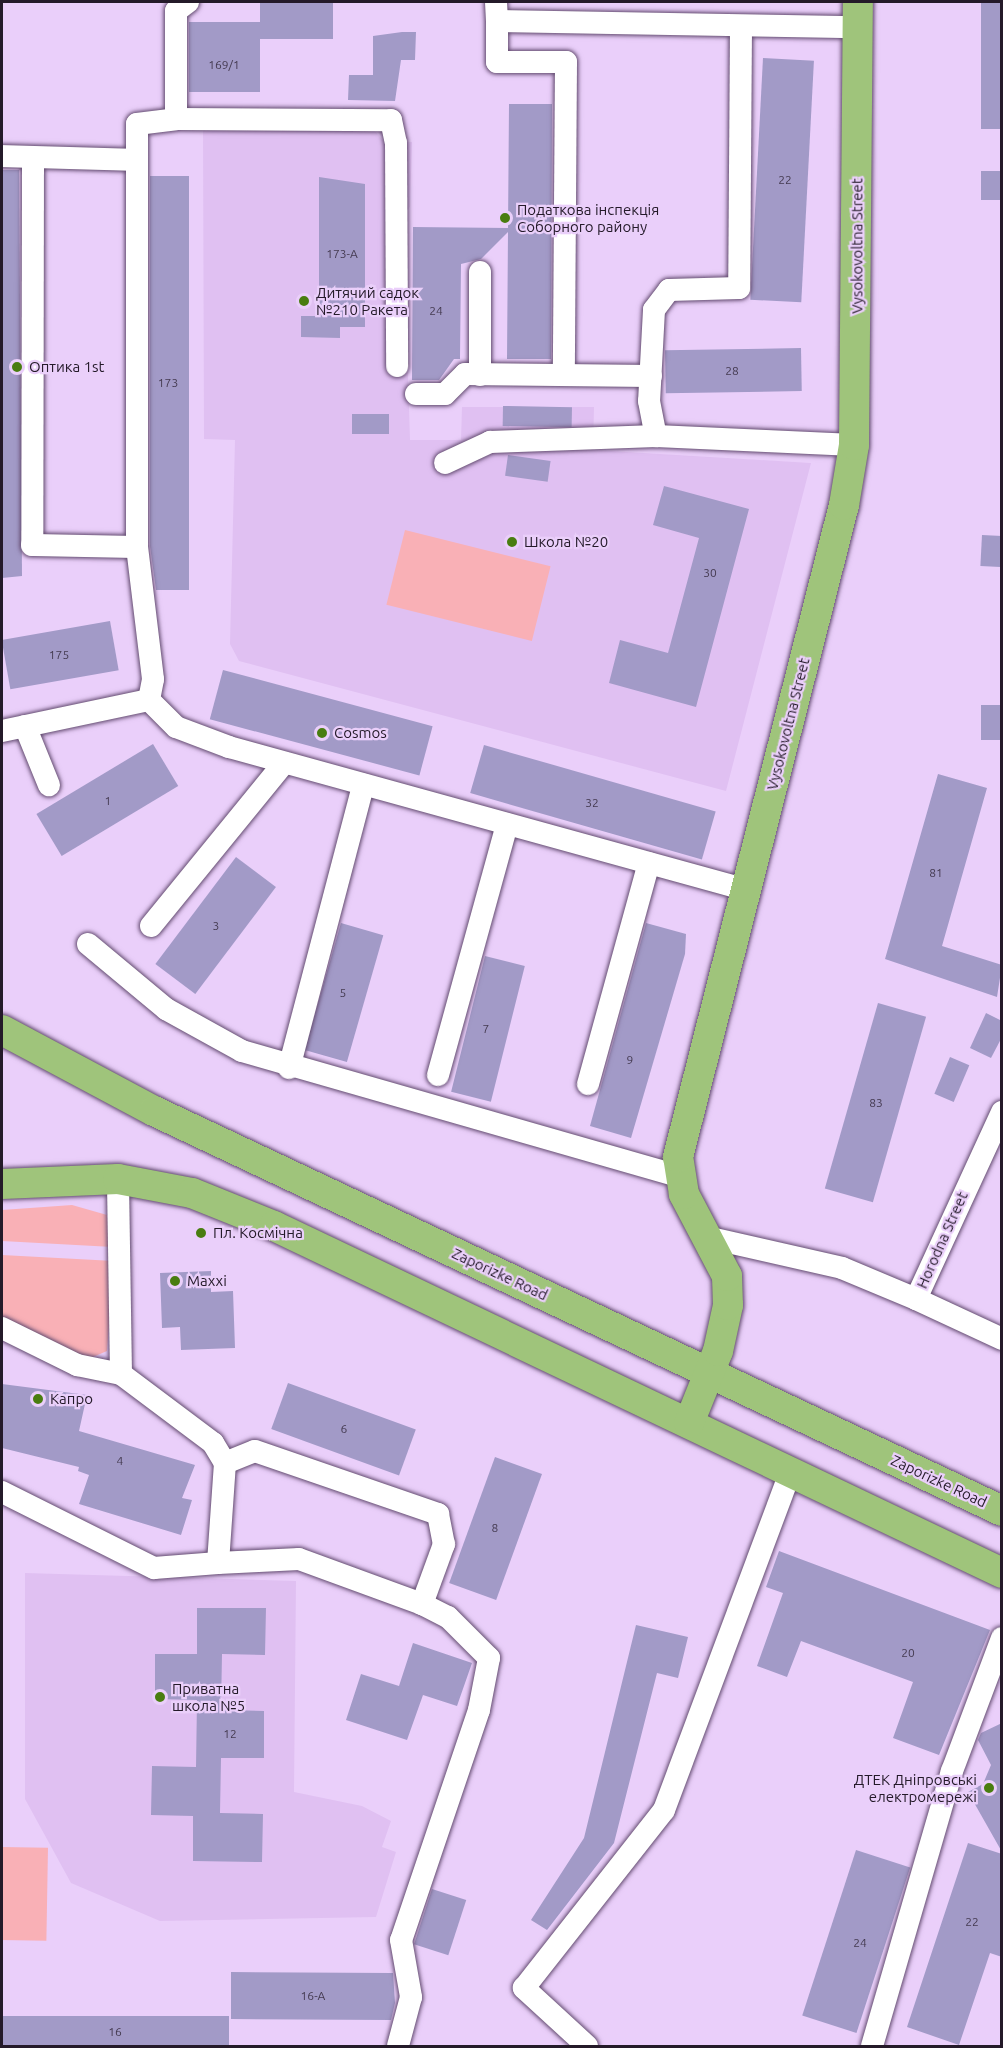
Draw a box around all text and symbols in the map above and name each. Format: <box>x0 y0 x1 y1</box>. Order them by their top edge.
house number: 169/1 <box>208 58 240 72</box>
house number: 22 <box>778 173 792 187</box>
street label: Vysokovoltna Street <box>848 178 866 314</box>
place label: Податкова інспекція Соборного району <box>517 200 659 235</box>
marker: Податкова інспекція Соборного району <box>498 211 512 225</box>
house number: 173-А <box>326 247 358 261</box>
place label: Дитячий садок №210 Ракета <box>316 283 419 318</box>
marker: Дитячий садок №210 Ракета <box>297 294 311 308</box>
house number: 24 <box>429 304 443 318</box>
place label: Оптика 1st <box>29 358 105 376</box>
marker: Оптика 1st <box>10 360 24 374</box>
house number: 28 <box>725 364 739 378</box>
house number: 173 <box>158 376 178 390</box>
place label: Школа №20 <box>524 533 608 551</box>
marker: Школа №20 <box>505 535 519 549</box>
house number: 30 <box>703 566 717 580</box>
house number: 175 <box>49 648 69 662</box>
street label: Vysokovoltna Street <box>763 656 813 792</box>
place label: Cosmos <box>334 724 387 742</box>
marker: Cosmos <box>315 726 329 740</box>
house number: 1 <box>105 794 111 808</box>
house number: 32 <box>585 796 599 810</box>
house number: 81 <box>929 866 943 880</box>
house number: 3 <box>213 919 219 933</box>
house number: 5 <box>340 986 346 1000</box>
house number: 7 <box>483 1022 489 1036</box>
house number: 9 <box>627 1053 633 1067</box>
house number: 83 <box>869 1096 883 1110</box>
street label: Horodna Street <box>913 1189 971 1291</box>
place label: Пл. Космічна <box>213 1224 303 1242</box>
marker: Пл. Космічна <box>194 1226 208 1240</box>
street label: Zaporizke Road <box>449 1244 551 1304</box>
place label: Maxxi <box>187 1272 227 1290</box>
marker: Maxxi <box>168 1274 182 1288</box>
place label: Капро <box>50 1390 93 1408</box>
marker: Капро <box>31 1392 45 1406</box>
house number: 6 <box>341 1422 347 1436</box>
street label: Zaporizke Road <box>888 1451 990 1511</box>
house number: 4 <box>117 1454 123 1468</box>
house number: 8 <box>492 1521 498 1535</box>
house number: 20 <box>901 1646 915 1660</box>
place label: Приватна школа №5 <box>172 1679 245 1714</box>
marker: Приватна школа №5 <box>153 1690 167 1704</box>
house number: 12 <box>223 1727 237 1741</box>
place label: ДТЕК Дніпровські електромережі <box>854 1770 977 1805</box>
marker: ДТЕК Дніпровські електромережі <box>982 1781 996 1795</box>
house number: 22 <box>965 1915 979 1929</box>
house number: 24 <box>853 1936 867 1950</box>
house number: 16-А <box>301 1989 325 2003</box>
house number: 16 <box>108 2025 122 2039</box>

